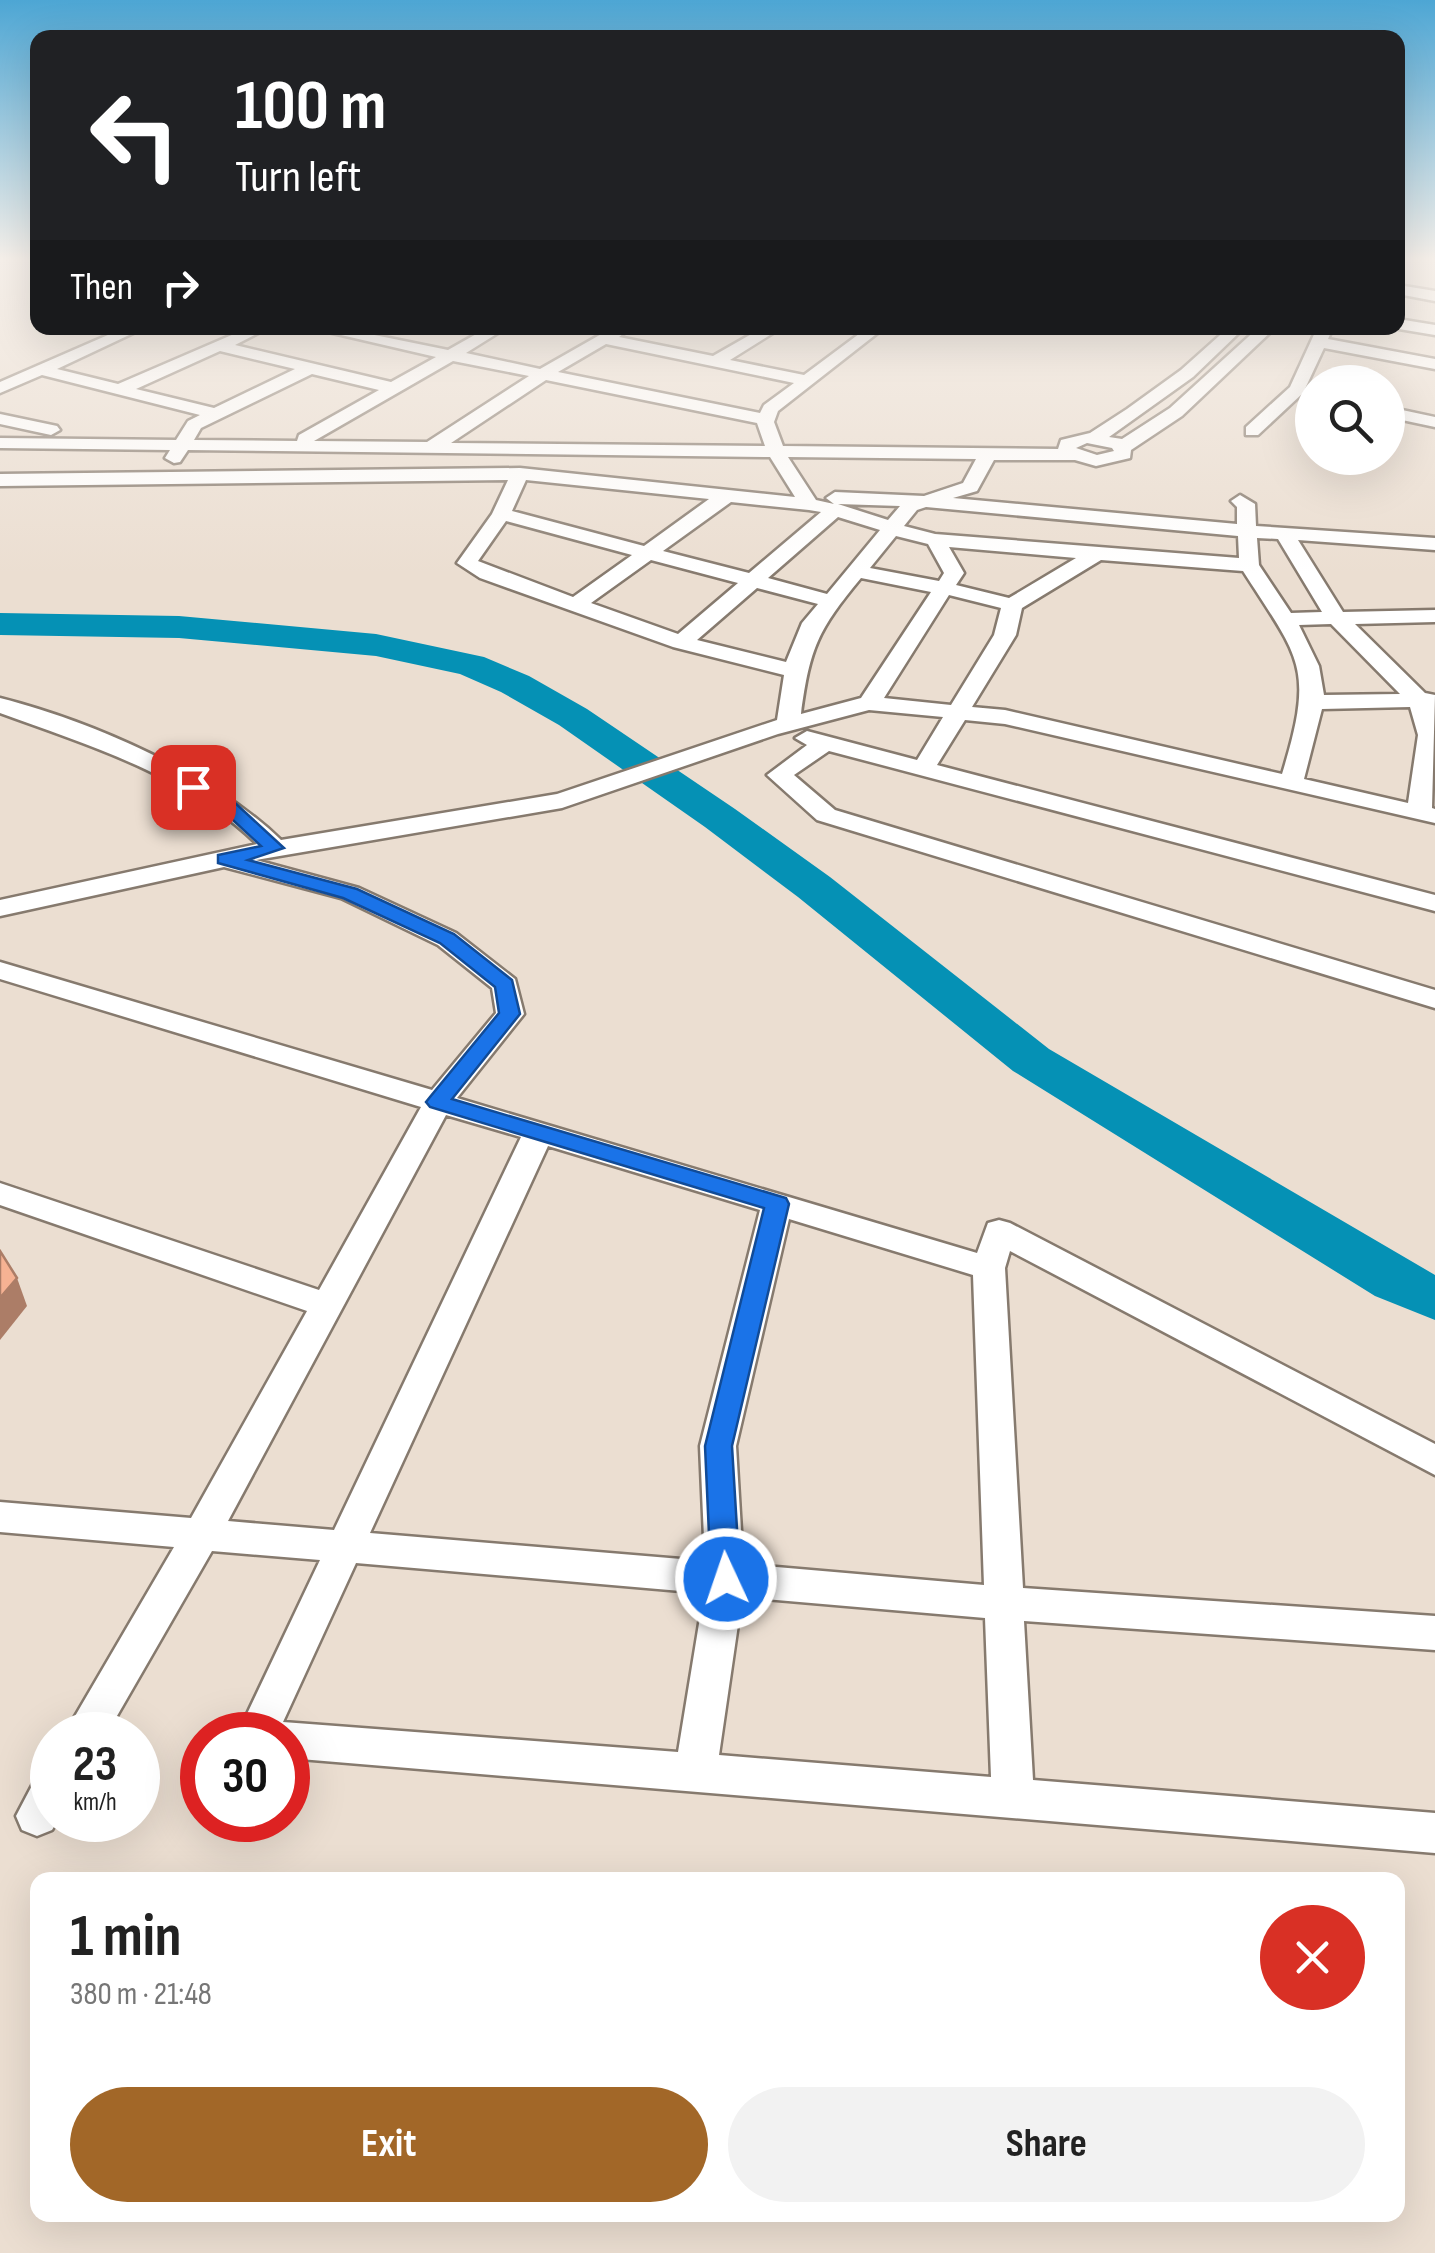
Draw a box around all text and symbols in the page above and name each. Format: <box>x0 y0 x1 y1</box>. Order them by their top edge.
text: 100 m <box>235 65 386 149</box>
icon: left <box>70 70 200 200</box>
text: Turn left <box>235 150 361 205</box>
icon: right <box>153 260 208 315</box>
text: Then <box>70 265 133 310</box>
map controls <box>1295 365 1405 475</box>
button: search <box>1295 365 1405 475</box>
pin <box>151 745 236 830</box>
icon: arrive <box>166 760 221 815</box>
position arrow <box>674 1527 778 1631</box>
speed limit sign: 30 <box>180 1712 310 1842</box>
text: 23 <box>73 1735 117 1795</box>
text: km/h <box>73 1787 117 1818</box>
text: 1 min <box>70 1901 182 1973</box>
button: close <box>1260 1905 1365 2010</box>
text: 380 m · 21:48 <box>70 1975 212 2014</box>
button: Exit <box>70 2087 708 2202</box>
button: Share <box>728 2087 1365 2202</box>

